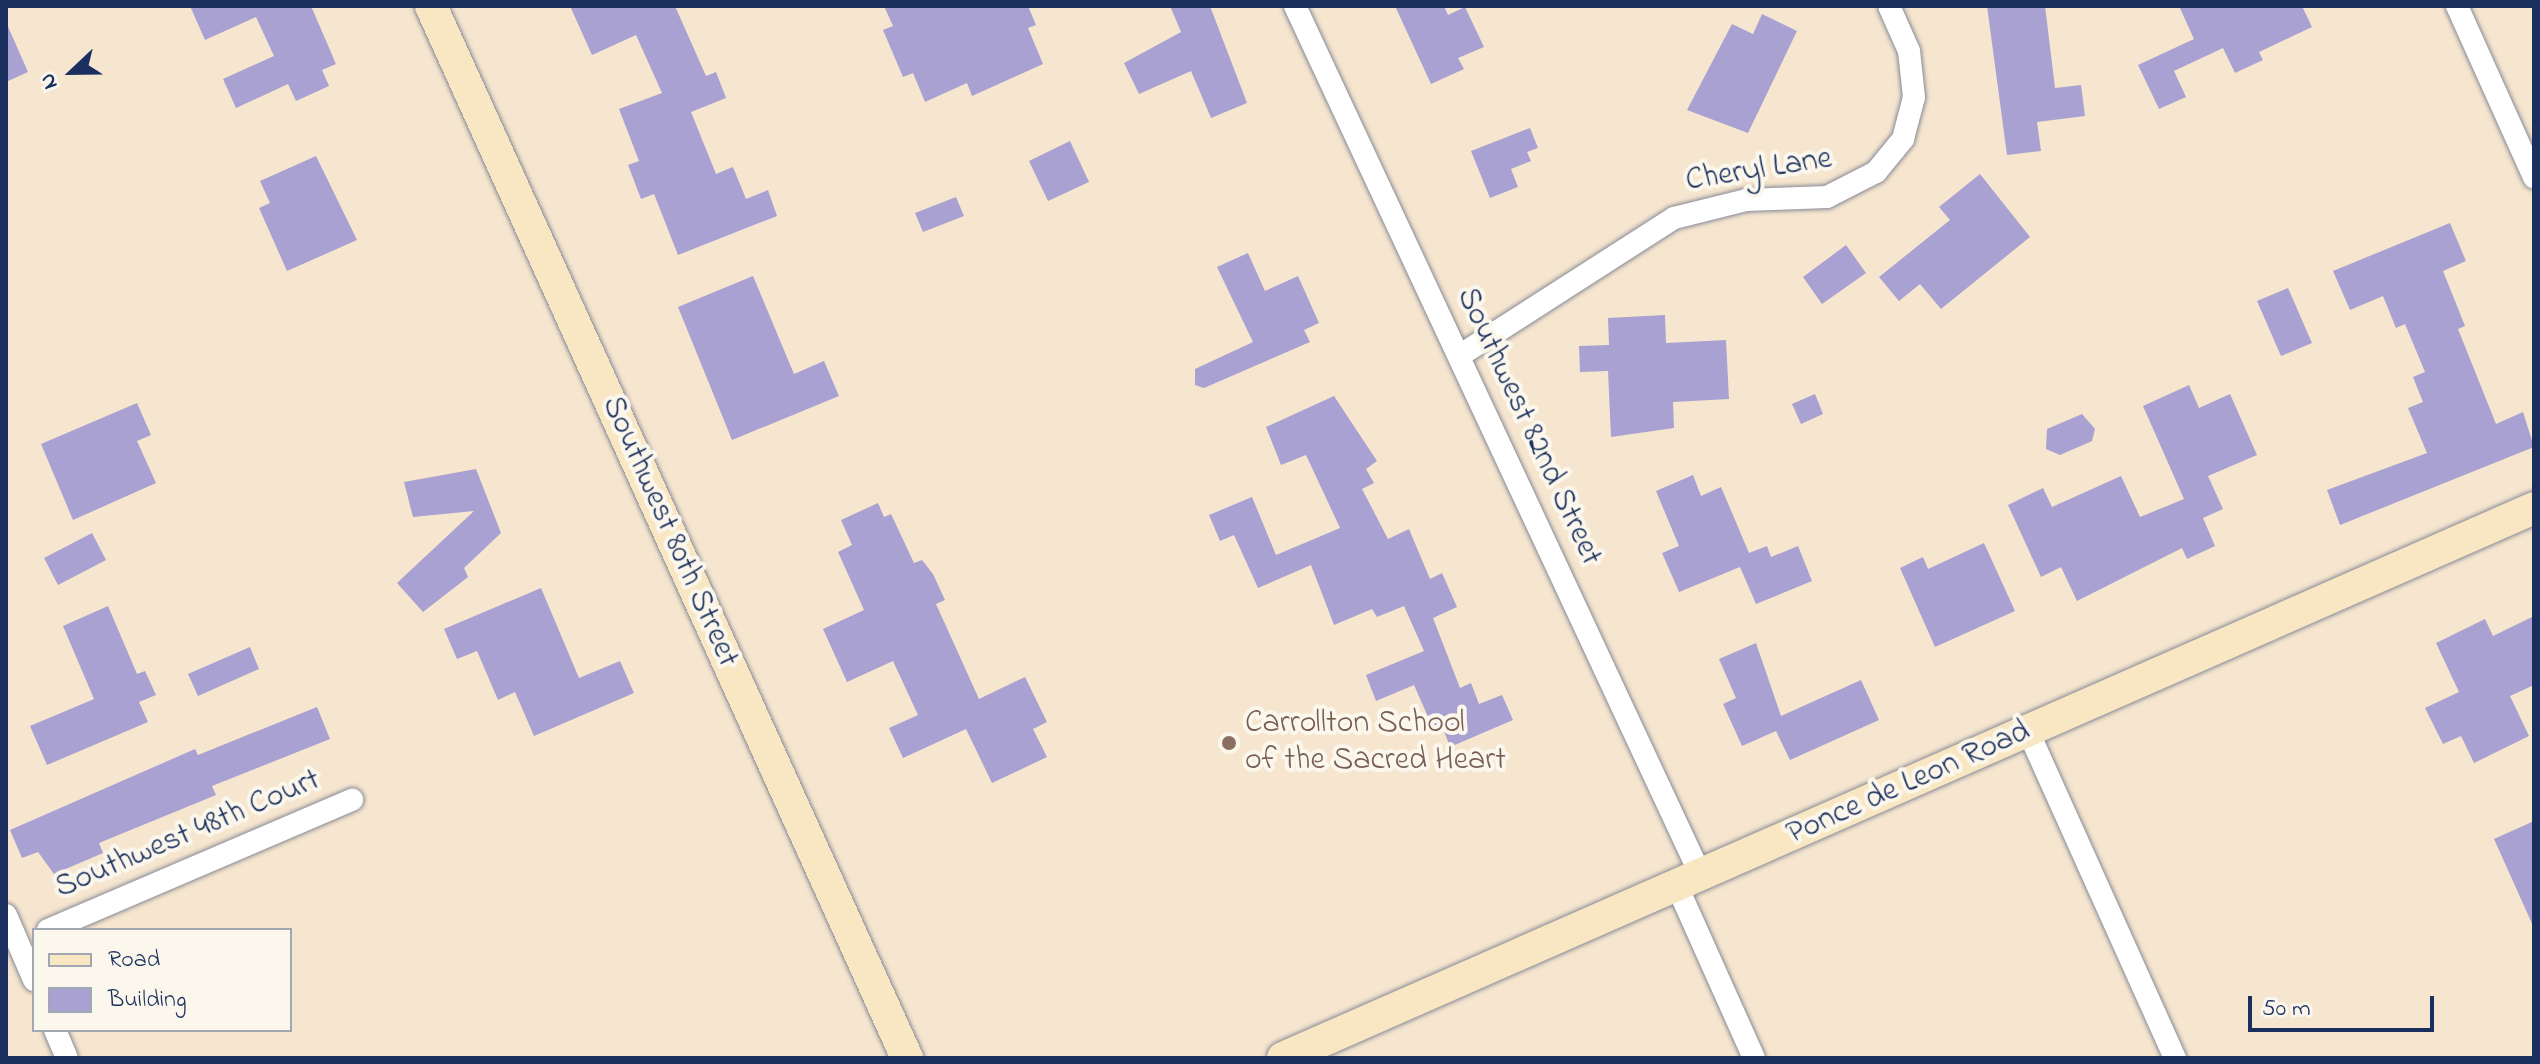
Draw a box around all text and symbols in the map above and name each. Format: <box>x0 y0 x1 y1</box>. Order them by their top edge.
north arrow <box>32 32 112 112</box>
text: N <box>32 68 67 94</box>
street label: Cheryl Lane <box>1683 141 1835 201</box>
street label: Southwest 82nd Street <box>1447 282 1609 572</box>
street label: Southwest 80th Street <box>592 391 746 673</box>
place label: Carrollton School of the Sacred Heart <box>1245 706 1506 781</box>
street label: Ponce de Leon Road <box>1781 713 2037 855</box>
marker: Carrollton School of the Sacred Heart <box>1220 734 1238 752</box>
street label: Southwest 48th Court <box>50 762 326 908</box>
legend <box>32 928 292 1032</box>
text: Road <box>108 943 160 978</box>
scale bar <box>2252 980 2438 1030</box>
text: Building <box>108 983 187 1018</box>
text: 50 m <box>2262 992 2311 1027</box>

